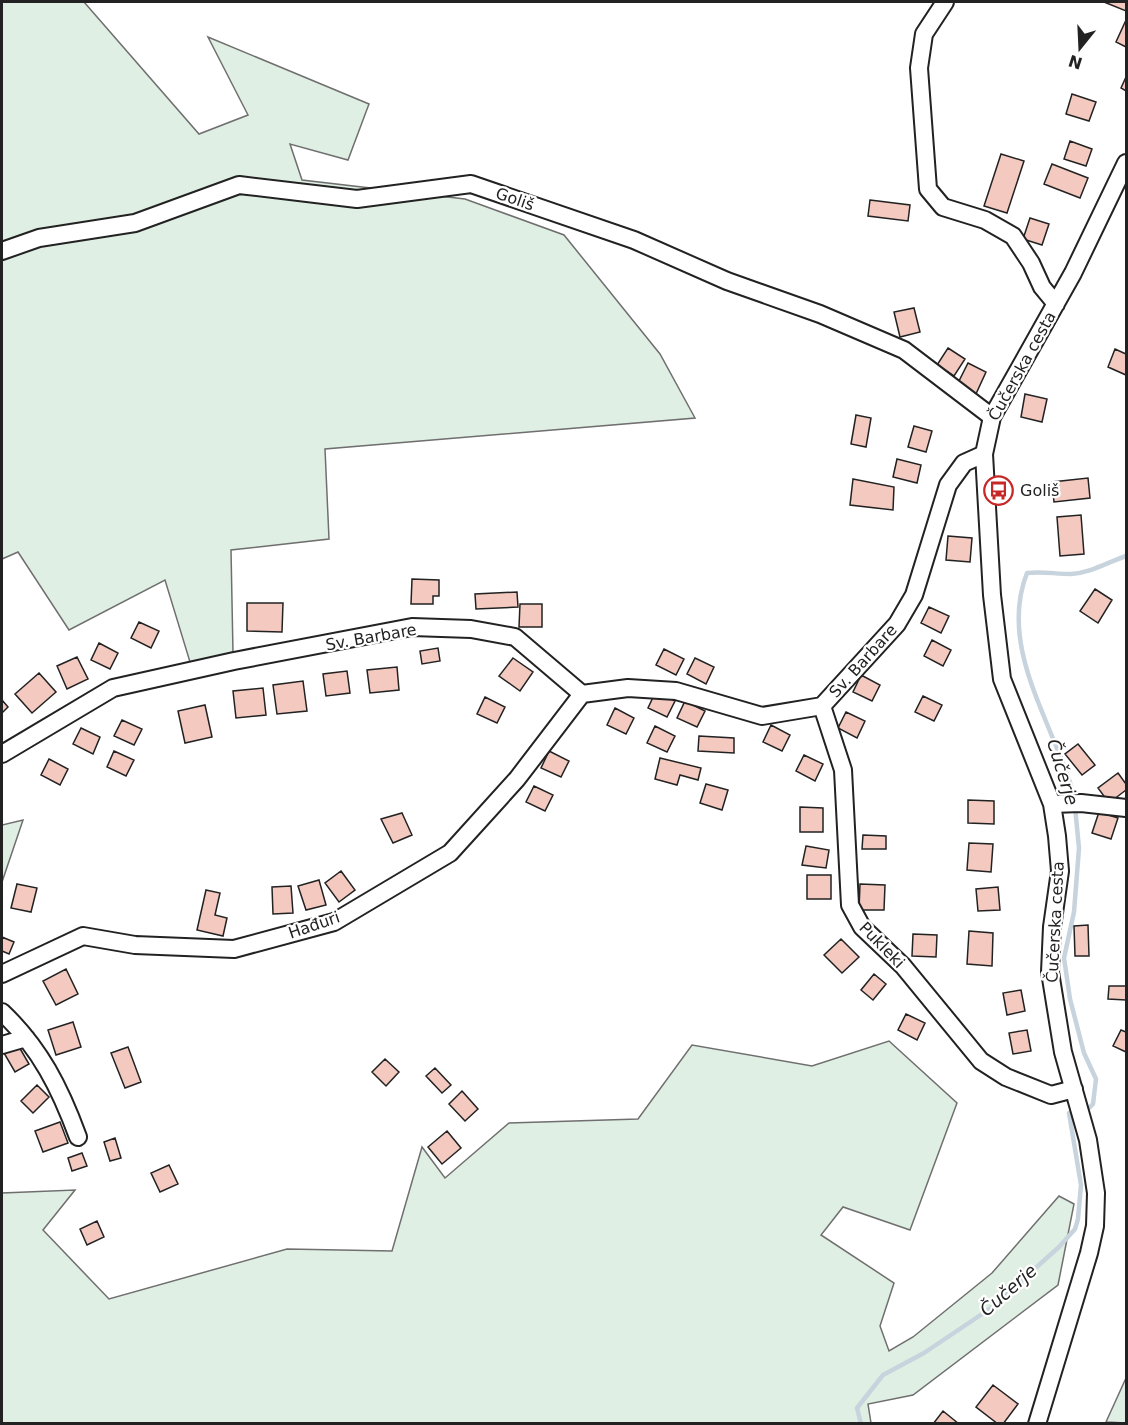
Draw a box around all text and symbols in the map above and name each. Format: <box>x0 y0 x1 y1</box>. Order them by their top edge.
north arrow <box>1050 18 1110 78</box>
text: N <box>1066 51 1085 73</box>
street label: Goliš <box>493 184 537 214</box>
street label: Čučerska cesta <box>984 308 1060 424</box>
bus stop icon: Goliš <box>983 474 1015 506</box>
place label: Goliš <box>1020 481 1059 500</box>
street label: Sv. Barbare <box>324 620 418 654</box>
street label: Sv. Barbare <box>825 620 901 702</box>
water label: Čučerje <box>1043 736 1083 808</box>
street label: Čučerska cesta <box>1042 861 1068 983</box>
street label: Hađuri <box>286 907 342 943</box>
street label: Pukleki <box>855 918 909 972</box>
water label: Čučerje <box>975 1260 1041 1320</box>

